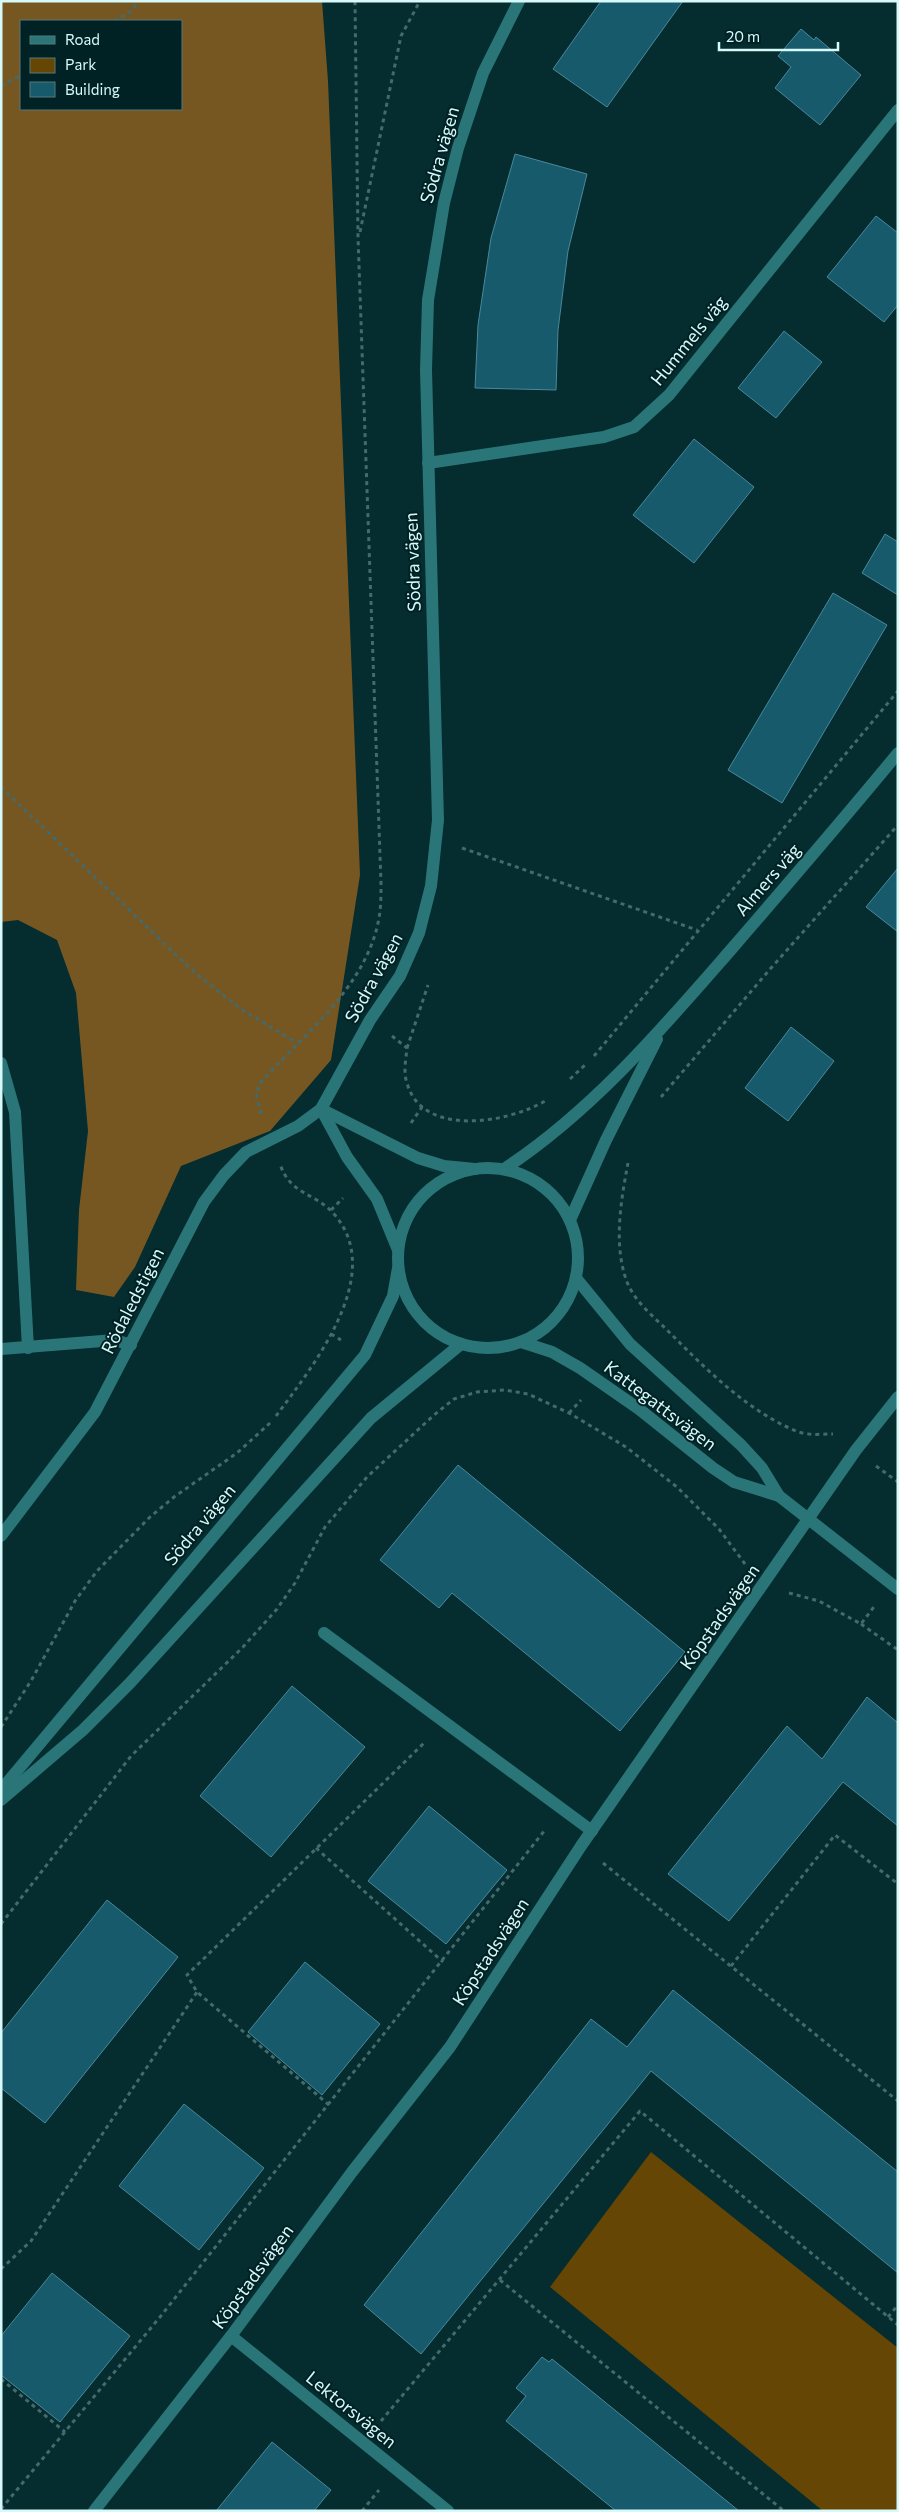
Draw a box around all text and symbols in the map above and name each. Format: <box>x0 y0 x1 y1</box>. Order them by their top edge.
legend <box>20 20 182 110</box>
scale bar <box>719 20 838 52</box>
text: 20 m <box>726 27 760 45</box>
text: Road <box>65 30 100 48</box>
text: Park <box>65 55 96 73</box>
text: Building <box>65 80 120 98</box>
street label: Södra vägen <box>415 104 463 206</box>
street label: Hummels väg <box>645 291 731 390</box>
street label: Södra vägen <box>399 512 425 612</box>
street label: Almers väg <box>730 838 805 920</box>
street label: Södra vägen <box>339 929 407 1026</box>
street label: Rödaledstigen <box>96 1244 168 1357</box>
street label: Kattegattsvägen <box>600 1356 721 1455</box>
street label: Södra vägen <box>159 1479 240 1569</box>
street label: Köpstadsvägen <box>675 1559 764 1673</box>
street label: Köpstadsvägen <box>447 1894 533 2009</box>
street label: Köpstadsvägen <box>207 2220 297 2333</box>
street label: Lektorsvägen <box>302 2366 401 2452</box>

